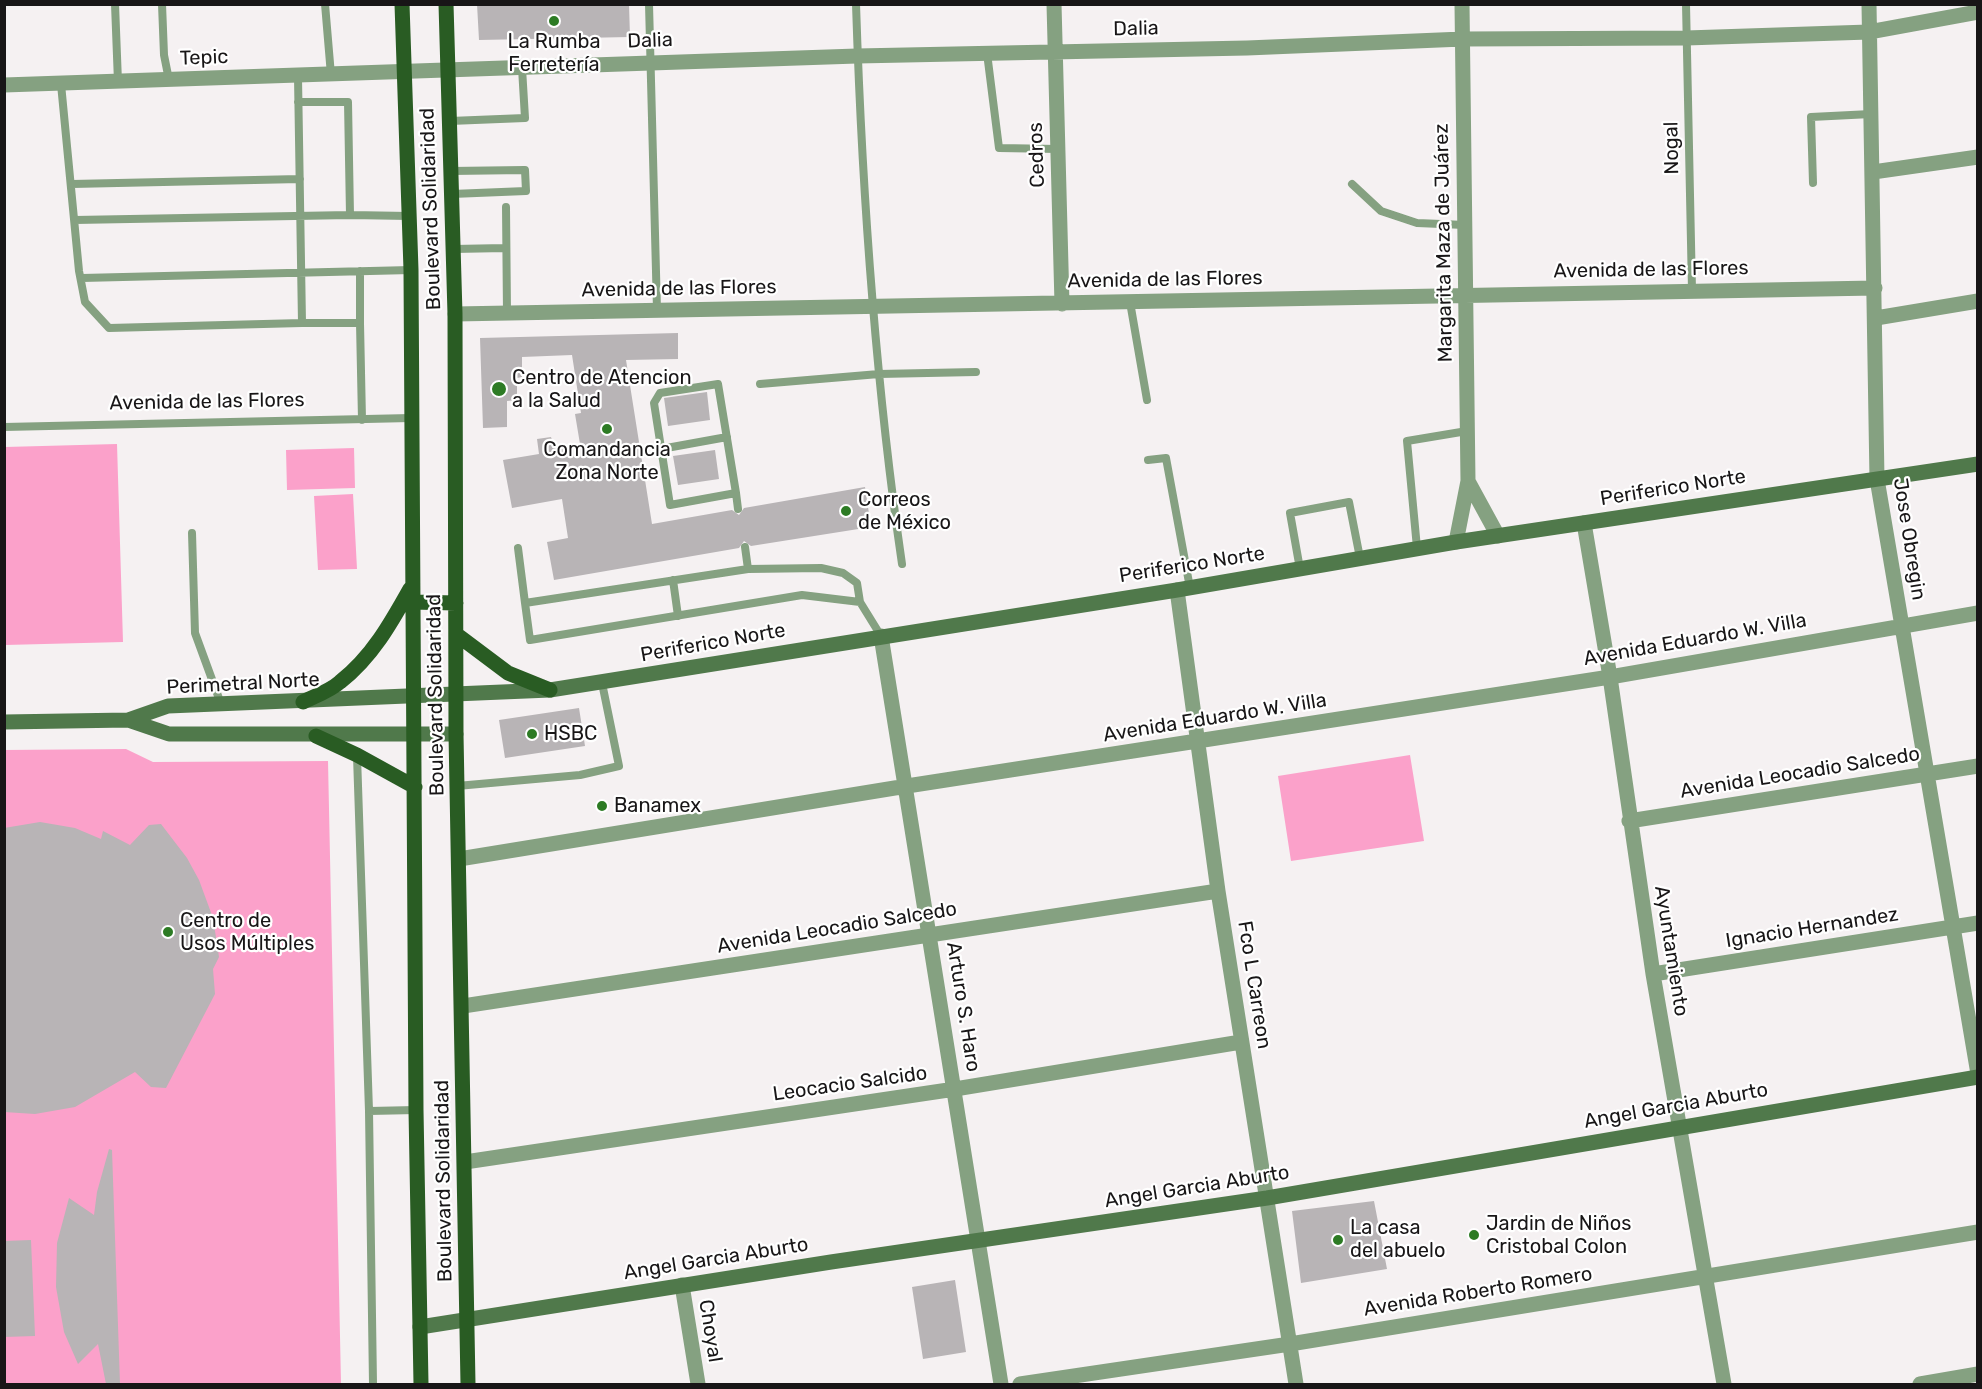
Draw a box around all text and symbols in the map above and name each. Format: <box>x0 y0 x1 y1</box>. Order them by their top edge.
marker: La Rumba Ferretería <box>547 14 561 28</box>
street label: Dalia <box>1113 17 1159 41</box>
street label: Dalia <box>627 28 673 54</box>
place label: La Rumba Ferretería <box>507 30 601 77</box>
street label: Tepic <box>179 45 229 71</box>
street label: Boulevard Solidaridad <box>415 107 447 311</box>
street label: Nogal <box>1660 121 1684 175</box>
street label: Cedros <box>1024 122 1050 188</box>
street label: Margarita Maza de Juárez <box>1430 123 1458 363</box>
street label: Avenida de las Flores <box>1553 256 1749 284</box>
street label: Avenida de las Flores <box>1067 266 1263 294</box>
street label: Avenida de las Flores <box>581 275 777 303</box>
place label: Centro de Atencion a la Salud <box>512 366 692 413</box>
marker: Centro de Atencion a la Salud <box>490 380 508 398</box>
street label: Avenida de las Flores <box>109 388 305 416</box>
marker: Comandancia Zona Norte <box>600 422 614 436</box>
place label: Comandancia Zona Norte <box>543 438 671 485</box>
street label: Periferico Norte <box>1599 465 1747 511</box>
street label: Jose Obregin <box>1887 476 1931 602</box>
place label: Correos de México <box>858 488 951 535</box>
marker: Correos de México <box>839 504 853 518</box>
street label: Periferico Norte <box>1118 542 1266 588</box>
street label: Boulevard Solidaridad <box>422 594 450 796</box>
street label: Avenida Eduardo W. Villa <box>1582 609 1808 671</box>
street label: Periferico Norte <box>639 618 787 668</box>
street label: Perimetral Norte <box>166 668 320 700</box>
street label: Avenida Eduardo W. Villa <box>1102 688 1328 748</box>
place label: HSBC <box>544 722 597 746</box>
marker: HSBC <box>525 727 539 741</box>
street label: Avenida Leocadio Salcedo <box>1678 742 1922 804</box>
place label: Banamex <box>614 794 701 818</box>
marker: Banamex <box>595 799 609 813</box>
street label: Ayuntamiento <box>1649 884 1693 1018</box>
street label: Avenida Leocadio Salcedo <box>715 897 959 959</box>
street label: Ignacio Hernandez <box>1724 903 1900 953</box>
place label: Centro de Usos Múltiples <box>180 909 314 956</box>
street label: Fco L Carreon <box>1232 919 1276 1051</box>
marker: Centro de Usos Múltiples <box>161 925 175 939</box>
street label: Arturo S. Haro <box>941 940 985 1074</box>
street label: Leocacio Salcido <box>771 1061 929 1107</box>
street label: Angel Garcia Aburto <box>1582 1078 1770 1134</box>
street label: Boulevard Solidaridad <box>430 1080 458 1282</box>
street label: Angel Garcia Aburto <box>1103 1161 1291 1213</box>
place label: Jardin de Niños Cristobal Colon <box>1486 1212 1631 1259</box>
place label: La casa del abuelo <box>1350 1216 1445 1263</box>
marker: Jardin de Niños Cristobal Colon <box>1467 1228 1481 1242</box>
street label: Angel Garcia Aburto <box>622 1233 810 1285</box>
marker: La casa del abuelo <box>1331 1233 1345 1247</box>
street label: Avenida Roberto Romero <box>1362 1262 1594 1322</box>
street label: Choyal <box>693 1298 727 1364</box>

